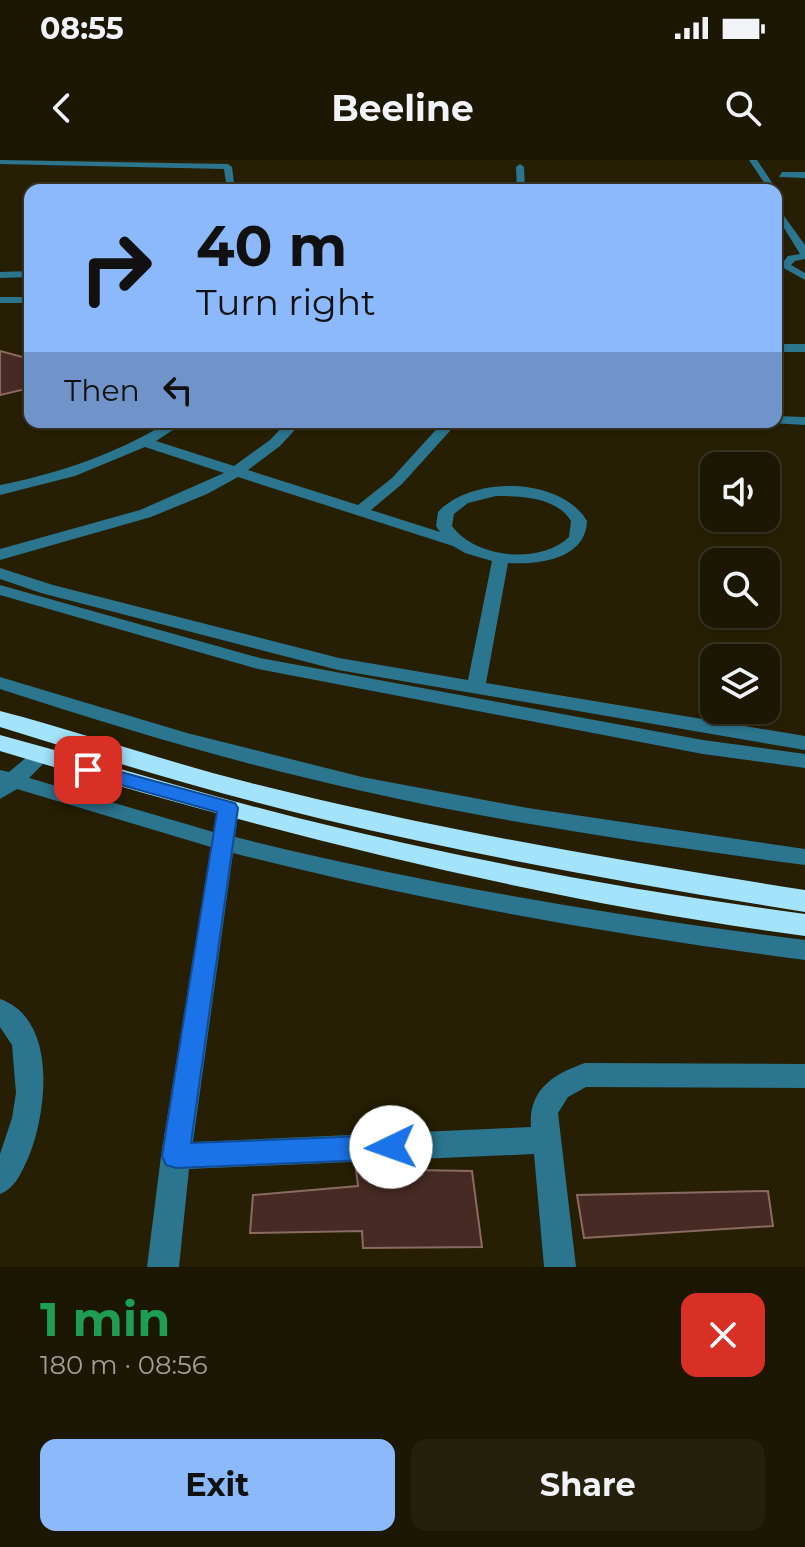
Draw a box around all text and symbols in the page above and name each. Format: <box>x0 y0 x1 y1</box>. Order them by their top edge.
text: 08:55 <box>40 10 124 47</box>
icon: back <box>40 86 84 130</box>
text: Beeline <box>331 86 474 130</box>
icon: search <box>721 86 765 130</box>
text: 40 m <box>196 212 347 280</box>
icon: right <box>64 216 168 320</box>
text: Turn right <box>196 280 376 324</box>
icon: left <box>156 368 200 412</box>
text: Then <box>64 372 140 409</box>
map controls <box>700 452 780 724</box>
button: sound <box>700 452 780 532</box>
button: search <box>700 548 780 628</box>
button: layers <box>700 644 780 724</box>
pin <box>54 736 122 804</box>
icon: arrive <box>66 748 110 792</box>
position arrow <box>349 1105 433 1189</box>
text: 1 min <box>40 1290 170 1348</box>
button: close <box>681 1293 765 1377</box>
text: 180 m · 08:56 <box>40 1349 208 1381</box>
button: Exit <box>40 1439 395 1531</box>
button: Share <box>411 1439 765 1531</box>

